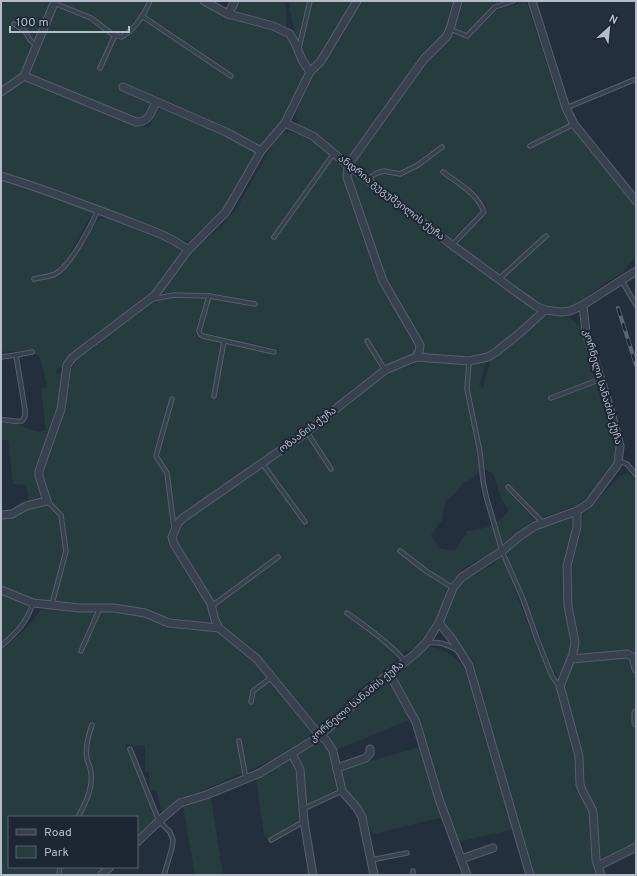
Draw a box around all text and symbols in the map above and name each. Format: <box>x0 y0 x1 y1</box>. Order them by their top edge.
scale bar <box>10 8 129 34</box>
north arrow <box>589 8 629 48</box>
text: N <box>606 12 620 28</box>
text: 100 m <box>16 15 49 31</box>
street label: ანდრია გუგუშვილის ქუჩა <box>335 152 447 244</box>
street label: კორნელი სანაძის ქუჩა <box>579 328 625 446</box>
street label: ოზაანის ქუჩა <box>277 404 339 456</box>
street label: კორნელი სანაძის ქუჩა <box>307 659 407 745</box>
legend <box>8 816 138 868</box>
text: Road <box>44 825 72 841</box>
text: Park <box>44 845 69 861</box>

